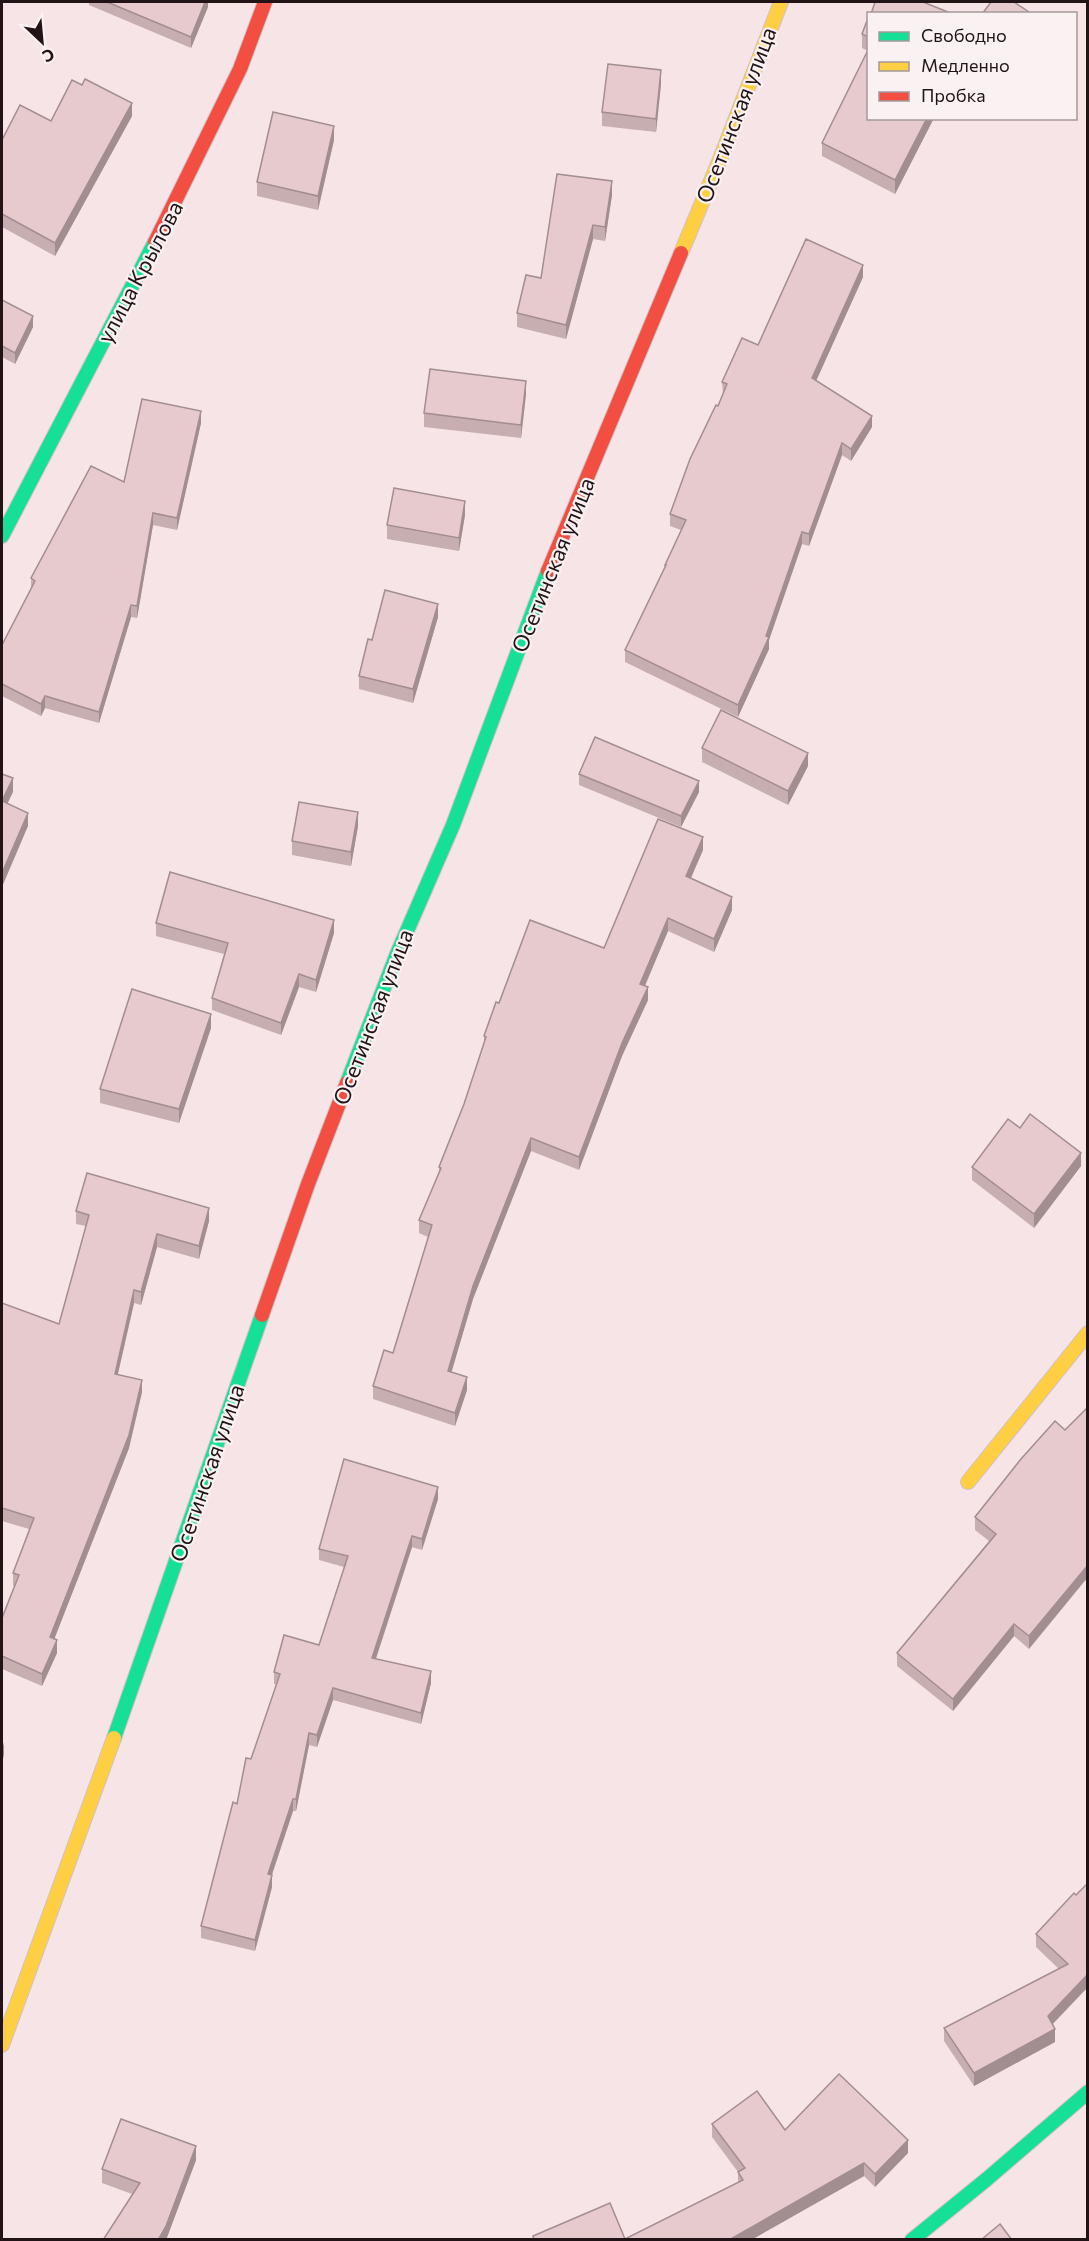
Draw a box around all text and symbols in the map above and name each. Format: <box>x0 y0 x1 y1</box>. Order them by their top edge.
north arrow <box>12 12 72 72</box>
legend <box>867 12 1077 120</box>
street label: Осетинская улица <box>690 23 781 206</box>
text: Свободно <box>921 24 1007 46</box>
text: С <box>40 45 58 67</box>
text: Медленно <box>921 54 1010 76</box>
text: Пробка <box>921 84 986 106</box>
street label: улица Крылова <box>91 196 188 347</box>
street label: Осетинская улица <box>505 474 600 656</box>
street label: Осетинская улица <box>327 925 418 1108</box>
street label: Осетинская улица <box>163 1381 250 1565</box>

